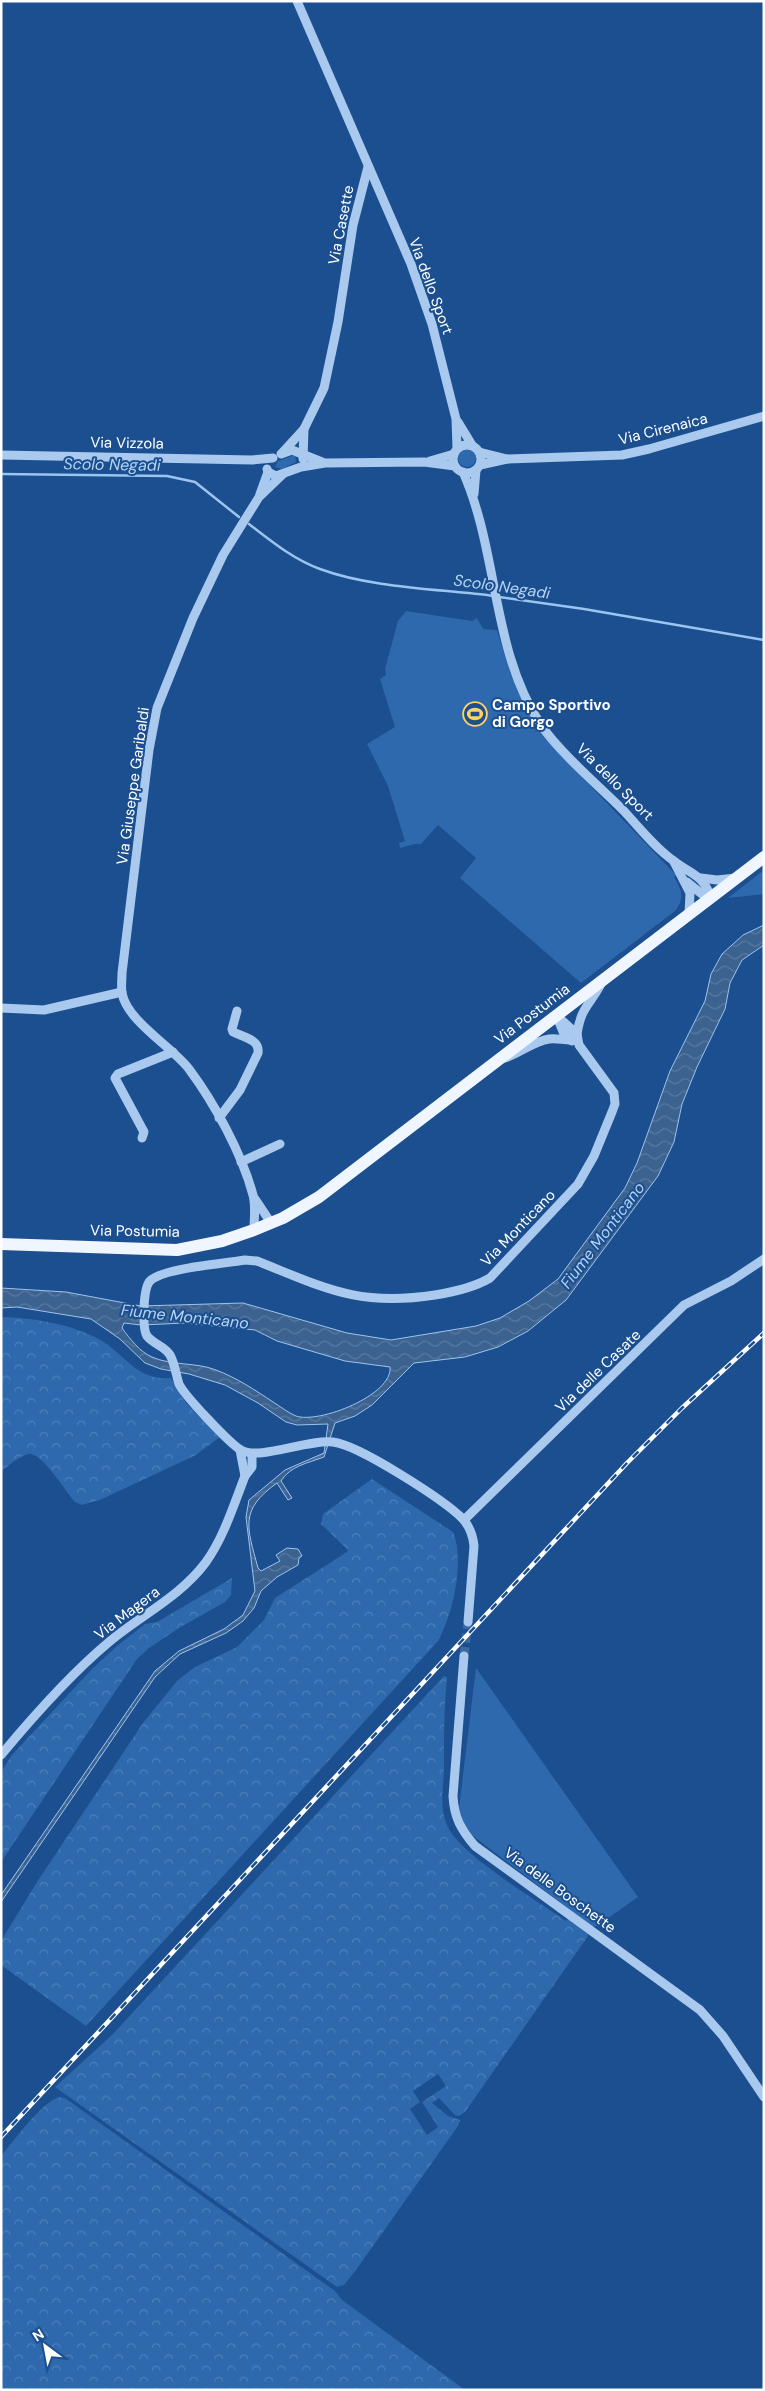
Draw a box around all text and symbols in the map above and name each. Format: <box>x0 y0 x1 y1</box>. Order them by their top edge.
street label: Via Casette <box>323 184 359 266</box>
street label: Via dello Sport <box>404 235 458 337</box>
street label: Via Cirenaica <box>616 408 710 450</box>
street label: Via Vizzola <box>90 432 164 454</box>
water label: Scolo Negadi <box>63 453 162 476</box>
water label: Scolo Negadi <box>452 569 553 604</box>
place label: Campo Sportivo di Gorgo <box>492 695 611 732</box>
sports icon: Campo Sportivo di Gorgo <box>462 701 488 727</box>
street label: Via Giuseppe Garibaldi <box>112 706 154 866</box>
street label: Via dello Sport <box>572 739 658 825</box>
street label: Via Postumia <box>490 979 574 1049</box>
water label: Fiume Monticano <box>555 1178 649 1293</box>
street label: Via Monticano <box>476 1185 560 1271</box>
street label: Via Postumia <box>90 1220 180 1242</box>
water label: Fiume Monticano <box>120 1299 250 1334</box>
street label: Via delle Casate <box>551 1325 645 1417</box>
street label: Via Magera <box>90 1582 164 1644</box>
street label: Via delle Boschette <box>500 1843 620 1937</box>
north arrow <box>20 2321 70 2371</box>
text: N <box>29 2325 47 2345</box>

